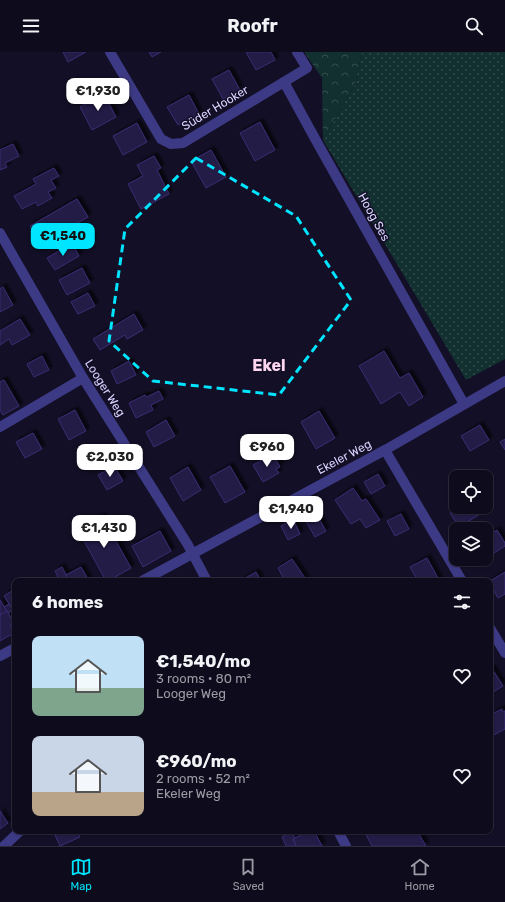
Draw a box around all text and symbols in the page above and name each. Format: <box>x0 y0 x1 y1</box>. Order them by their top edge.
icon: menu <box>20 15 42 37</box>
text: Roofr <box>227 15 278 37</box>
icon: search <box>463 15 485 37</box>
pin: €1,930 <box>65 78 131 112</box>
street label: Süder Hooker <box>179 82 251 133</box>
text: €1,930 <box>75 83 121 98</box>
street label: Hoog Ses <box>355 191 393 243</box>
pin: €1,540 <box>30 223 96 257</box>
text: €1,540 <box>40 228 86 243</box>
district label: Ekel <box>252 356 286 375</box>
street label: Looger Weg <box>82 357 128 419</box>
pin: €960 <box>243 434 291 468</box>
street label: Ekeler Weg <box>314 437 374 477</box>
text: €960 <box>249 439 285 454</box>
pin: €2,030 <box>77 444 143 478</box>
text: €2,030 <box>86 449 134 464</box>
map controls <box>449 470 493 566</box>
button: locate <box>449 470 493 514</box>
pin: €1,940 <box>258 496 324 530</box>
text: €1,940 <box>268 501 314 516</box>
pin: €1,430 <box>71 515 137 549</box>
text: €1,430 <box>81 520 127 535</box>
button: layers <box>449 522 493 566</box>
icon: filters <box>451 591 473 613</box>
text: 6 homes <box>32 592 103 612</box>
text: €1,540/mo <box>156 651 251 671</box>
icon: home <box>64 652 112 700</box>
icon: heart <box>451 665 473 687</box>
text: 3 rooms · 80 m² <box>156 671 251 686</box>
text: Looger Weg <box>156 686 226 701</box>
text: €960/mo <box>156 751 237 771</box>
icon: home <box>64 752 112 800</box>
icon: heart <box>451 765 473 787</box>
text: 2 rooms · 52 m² <box>156 771 250 786</box>
text: Ekeler Weg <box>156 786 221 801</box>
tab: Map <box>70 856 92 893</box>
tab: Saved <box>233 856 264 893</box>
tab: Home <box>405 856 435 893</box>

